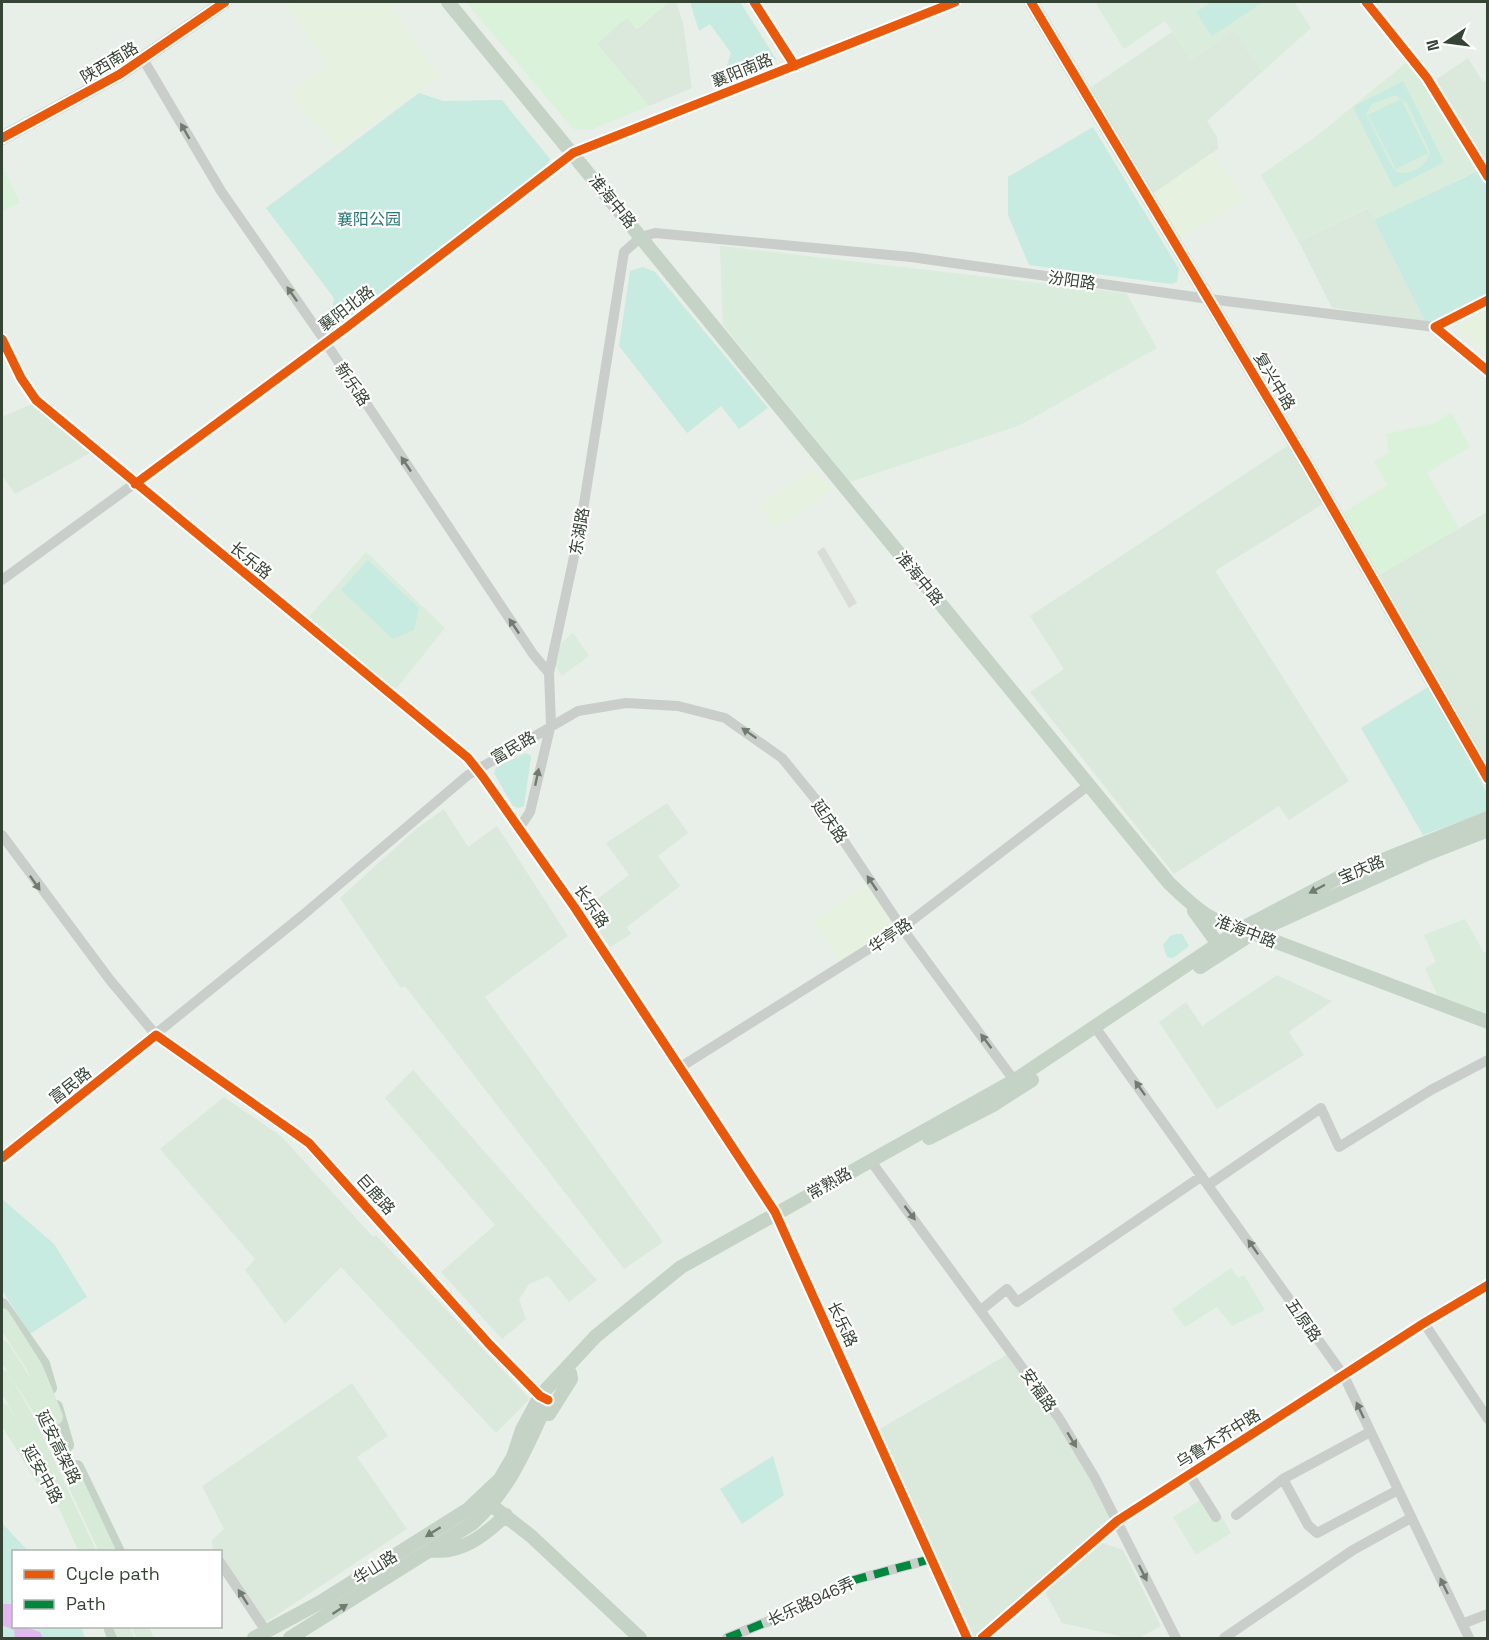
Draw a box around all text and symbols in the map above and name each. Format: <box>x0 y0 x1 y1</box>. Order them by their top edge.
north arrow <box>1417 12 1477 72</box>
street label: 陕西南路 <box>76 37 142 88</box>
text: N <box>1421 38 1444 53</box>
street label: 襄阳南路 <box>709 49 776 92</box>
one-way arrow <box>180 122 190 139</box>
street label: 淮海中路 <box>584 170 641 233</box>
park label: 襄阳公园 <box>337 209 401 230</box>
street label: 汾阳路 <box>1047 267 1097 294</box>
street label: 襄阳北路 <box>314 281 378 336</box>
one-way arrow <box>286 287 298 303</box>
street label: 复兴中路 <box>1249 348 1300 414</box>
street label: 新乐路 <box>330 359 375 410</box>
one-way arrow <box>401 456 412 472</box>
street label: 东湖路 <box>565 506 594 557</box>
street label: 长乐路 <box>225 537 276 584</box>
street label: 淮海中路 <box>891 547 948 610</box>
one-way arrow <box>509 618 520 634</box>
street label: 富民路 <box>487 726 539 769</box>
one-way arrow <box>741 728 757 739</box>
one-way arrow <box>533 768 543 786</box>
street label: 延庆路 <box>807 796 852 847</box>
street label: 宝庆路 <box>1335 850 1387 889</box>
one-way arrow <box>29 874 41 890</box>
one-way arrow <box>866 875 877 891</box>
street label: 长乐路 <box>569 881 614 932</box>
one-way arrow <box>1309 884 1326 894</box>
street label: 淮海中路 <box>1212 910 1279 953</box>
street label: 华亭路 <box>865 913 916 958</box>
one-way arrow <box>980 1033 992 1049</box>
street label: 富民路 <box>45 1062 96 1108</box>
one-way arrow <box>1134 1081 1146 1097</box>
street label: 常熟路 <box>803 1163 855 1204</box>
street label: 巨鹿路 <box>352 1169 399 1219</box>
one-way arrow <box>903 1206 915 1221</box>
one-way arrow <box>1247 1240 1259 1256</box>
street label: 五原路 <box>1281 1295 1326 1346</box>
street label: 长乐路 <box>823 1298 862 1350</box>
street label: 安福路 <box>1016 1365 1061 1416</box>
one-way arrow <box>1355 1401 1364 1418</box>
street label: 乌鲁木齐中路 <box>1172 1404 1265 1473</box>
street label: 延安高架路 <box>32 1407 86 1488</box>
one-way arrow <box>1067 1432 1077 1449</box>
street label: 延安中路 <box>18 1441 67 1507</box>
one-way arrow <box>424 1526 441 1537</box>
street label: 华山路 <box>349 1546 401 1589</box>
legend <box>12 1550 222 1628</box>
text: Cycle path <box>66 1562 160 1585</box>
one-way arrow <box>1138 1565 1148 1582</box>
street label: 长乐路946弄 <box>764 1572 858 1631</box>
one-way arrow <box>1439 1577 1448 1594</box>
one-way arrow <box>238 1588 249 1605</box>
text: Path <box>66 1592 106 1615</box>
one-way arrow <box>332 1604 348 1615</box>

